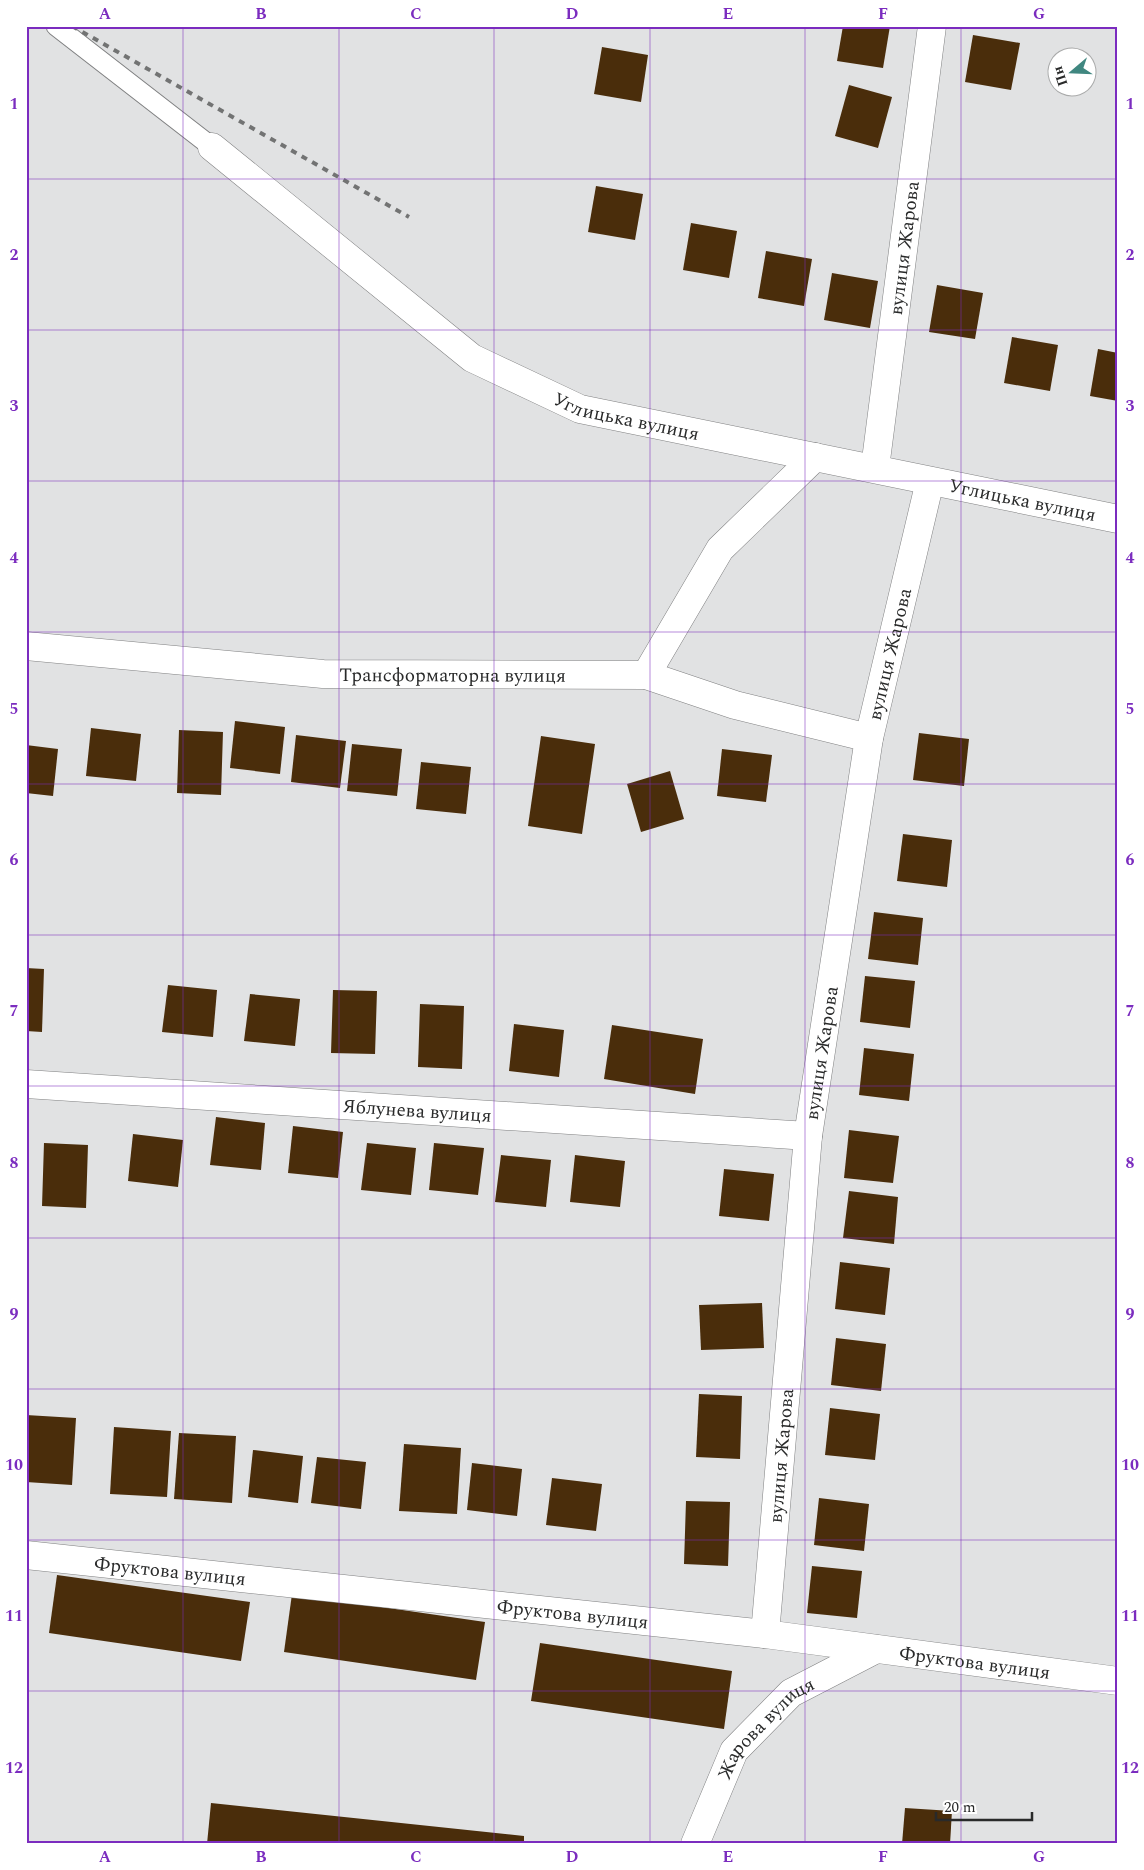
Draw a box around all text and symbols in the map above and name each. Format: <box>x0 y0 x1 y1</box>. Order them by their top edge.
text: A <box>99 2 112 26</box>
text: B <box>255 2 267 26</box>
text: C <box>410 2 422 26</box>
text: D <box>566 2 579 26</box>
text: E <box>723 2 733 26</box>
text: F <box>878 2 888 26</box>
text: G <box>1033 2 1045 26</box>
north arrow <box>1046 48 1096 98</box>
text: Пн <box>1047 63 1073 89</box>
text: 1 <box>10 92 18 116</box>
text: 1 <box>1126 92 1134 116</box>
street label: вулиця Жарова <box>882 178 928 317</box>
text: 2 <box>10 243 19 267</box>
text: 2 <box>1126 243 1135 267</box>
street label: Углицька вулиця <box>548 385 702 449</box>
text: 3 <box>10 394 19 418</box>
text: 3 <box>1126 394 1135 418</box>
street label: Углицька вулиця <box>946 472 1098 530</box>
text: 4 <box>10 546 19 570</box>
text: 4 <box>1126 546 1135 570</box>
street label: вулиця Жарова <box>861 584 920 723</box>
street label: Трансформаторна вулиця <box>339 661 566 691</box>
text: 5 <box>10 697 18 721</box>
text: 5 <box>1126 697 1134 721</box>
text: 6 <box>10 848 19 872</box>
text: 6 <box>1126 848 1135 872</box>
street label: вулиця Жарова <box>798 983 847 1122</box>
text: 7 <box>10 999 19 1023</box>
text: 7 <box>1126 999 1135 1023</box>
street label: Яблунева вулиця <box>342 1092 492 1131</box>
text: 8 <box>10 1151 19 1175</box>
text: 8 <box>1126 1151 1135 1175</box>
text: 9 <box>10 1302 19 1326</box>
text: 9 <box>1126 1302 1135 1326</box>
street label: вулиця Жарова <box>762 1387 802 1524</box>
text: 10 <box>5 1453 23 1477</box>
text: 10 <box>1121 1453 1139 1477</box>
street label: Фруктова вулиця <box>93 1549 247 1594</box>
street label: Фруктова вулиця <box>496 1592 650 1637</box>
text: 11 <box>5 1604 23 1628</box>
text: 11 <box>1121 1604 1139 1628</box>
street label: Фруктова вулиця <box>897 1639 1052 1688</box>
street label: Жарова вулиця <box>711 1670 820 1784</box>
text: 12 <box>5 1756 23 1780</box>
text: 12 <box>1121 1756 1139 1780</box>
scale bar <box>936 1790 1033 1822</box>
text: 20 m <box>944 1796 976 1819</box>
text: A <box>99 1845 112 1869</box>
text: B <box>255 1845 267 1869</box>
text: C <box>410 1845 422 1869</box>
text: D <box>566 1845 579 1869</box>
text: E <box>723 1845 733 1869</box>
text: F <box>878 1845 888 1869</box>
text: G <box>1033 1845 1045 1869</box>

